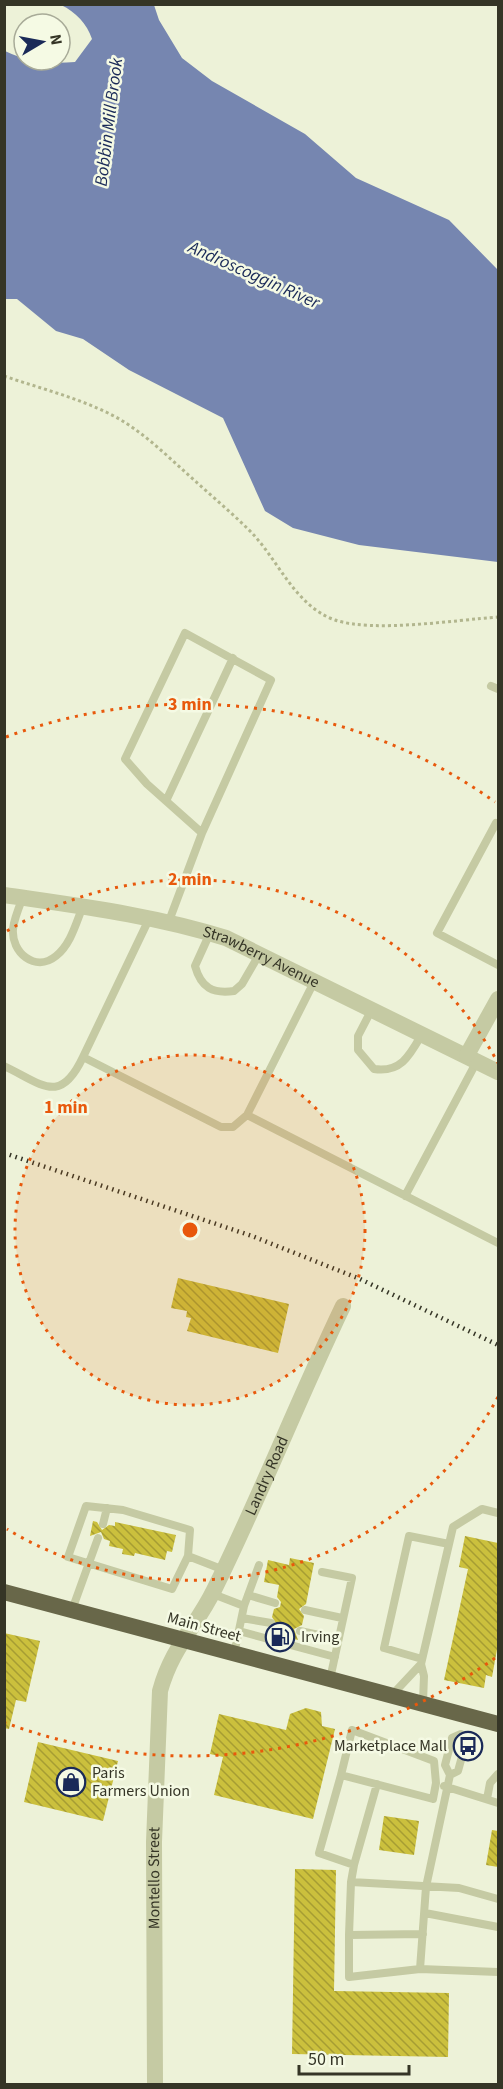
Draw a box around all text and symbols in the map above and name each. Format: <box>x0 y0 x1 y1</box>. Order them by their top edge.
north arrow <box>12 12 72 72</box>
text: N <box>44 32 68 47</box>
water label: Bobbin Mill Brook <box>89 56 129 187</box>
water label: Androscoggin River <box>184 234 324 315</box>
text: 3 min <box>168 692 212 717</box>
text: 2 min <box>168 867 212 892</box>
street label: Strawberry Avenue <box>200 921 323 993</box>
text: 1 min <box>44 1095 88 1120</box>
centre of rings <box>180 1220 200 1240</box>
street label: Landry Road <box>240 1433 294 1519</box>
street label: Main Street <box>165 1607 244 1648</box>
fuel station icon: Irving <box>264 1621 296 1653</box>
place label: Irving <box>301 1626 339 1648</box>
bus stop icon: Marketplace Mall <box>452 1730 484 1762</box>
place label: Marketplace Mall <box>334 1735 447 1757</box>
place label: Paris Farmers Union <box>92 1762 190 1802</box>
shop icon: Paris Farmers Union <box>55 1766 87 1798</box>
street label: Montello Street <box>143 1826 166 1929</box>
scale bar <box>299 2038 408 2076</box>
text: 50 m <box>308 2047 344 2072</box>

